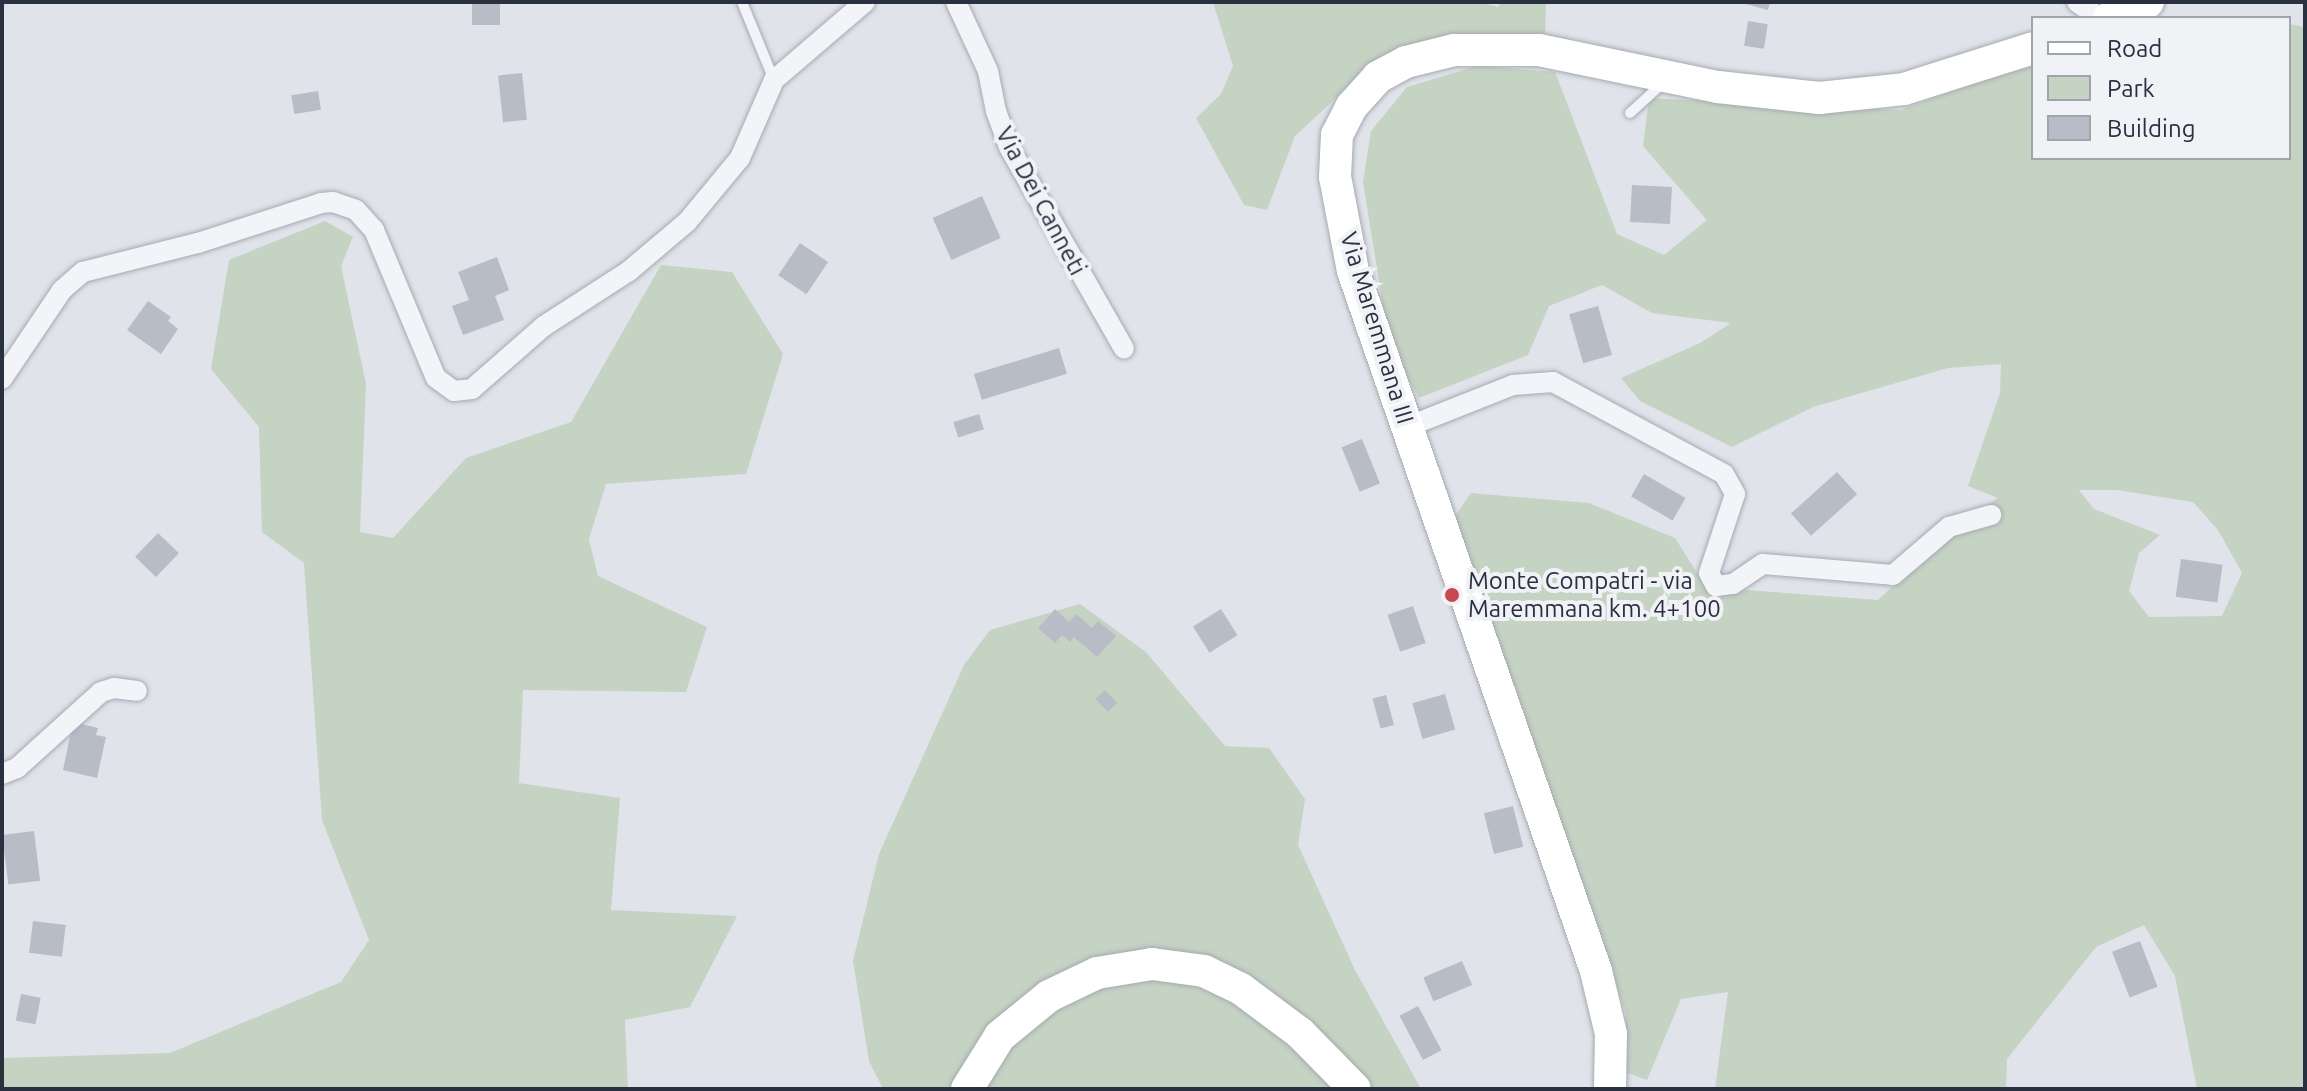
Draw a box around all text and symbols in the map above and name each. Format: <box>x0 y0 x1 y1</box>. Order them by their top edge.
legend <box>2031 16 2291 160</box>
text: Road <box>2107 35 2162 62</box>
text: Park <box>2107 75 2155 102</box>
text: Building <box>2107 115 2195 142</box>
street label: Via Dei Canneti <box>990 122 1092 280</box>
street label: Via Maremmana III <box>1334 229 1420 427</box>
place label: Monte Compatri - via Maremmana km. 4+100 <box>1468 567 1721 623</box>
marker: Monte Compatri - via Maremmana km. 4+100 <box>1443 586 1461 604</box>

